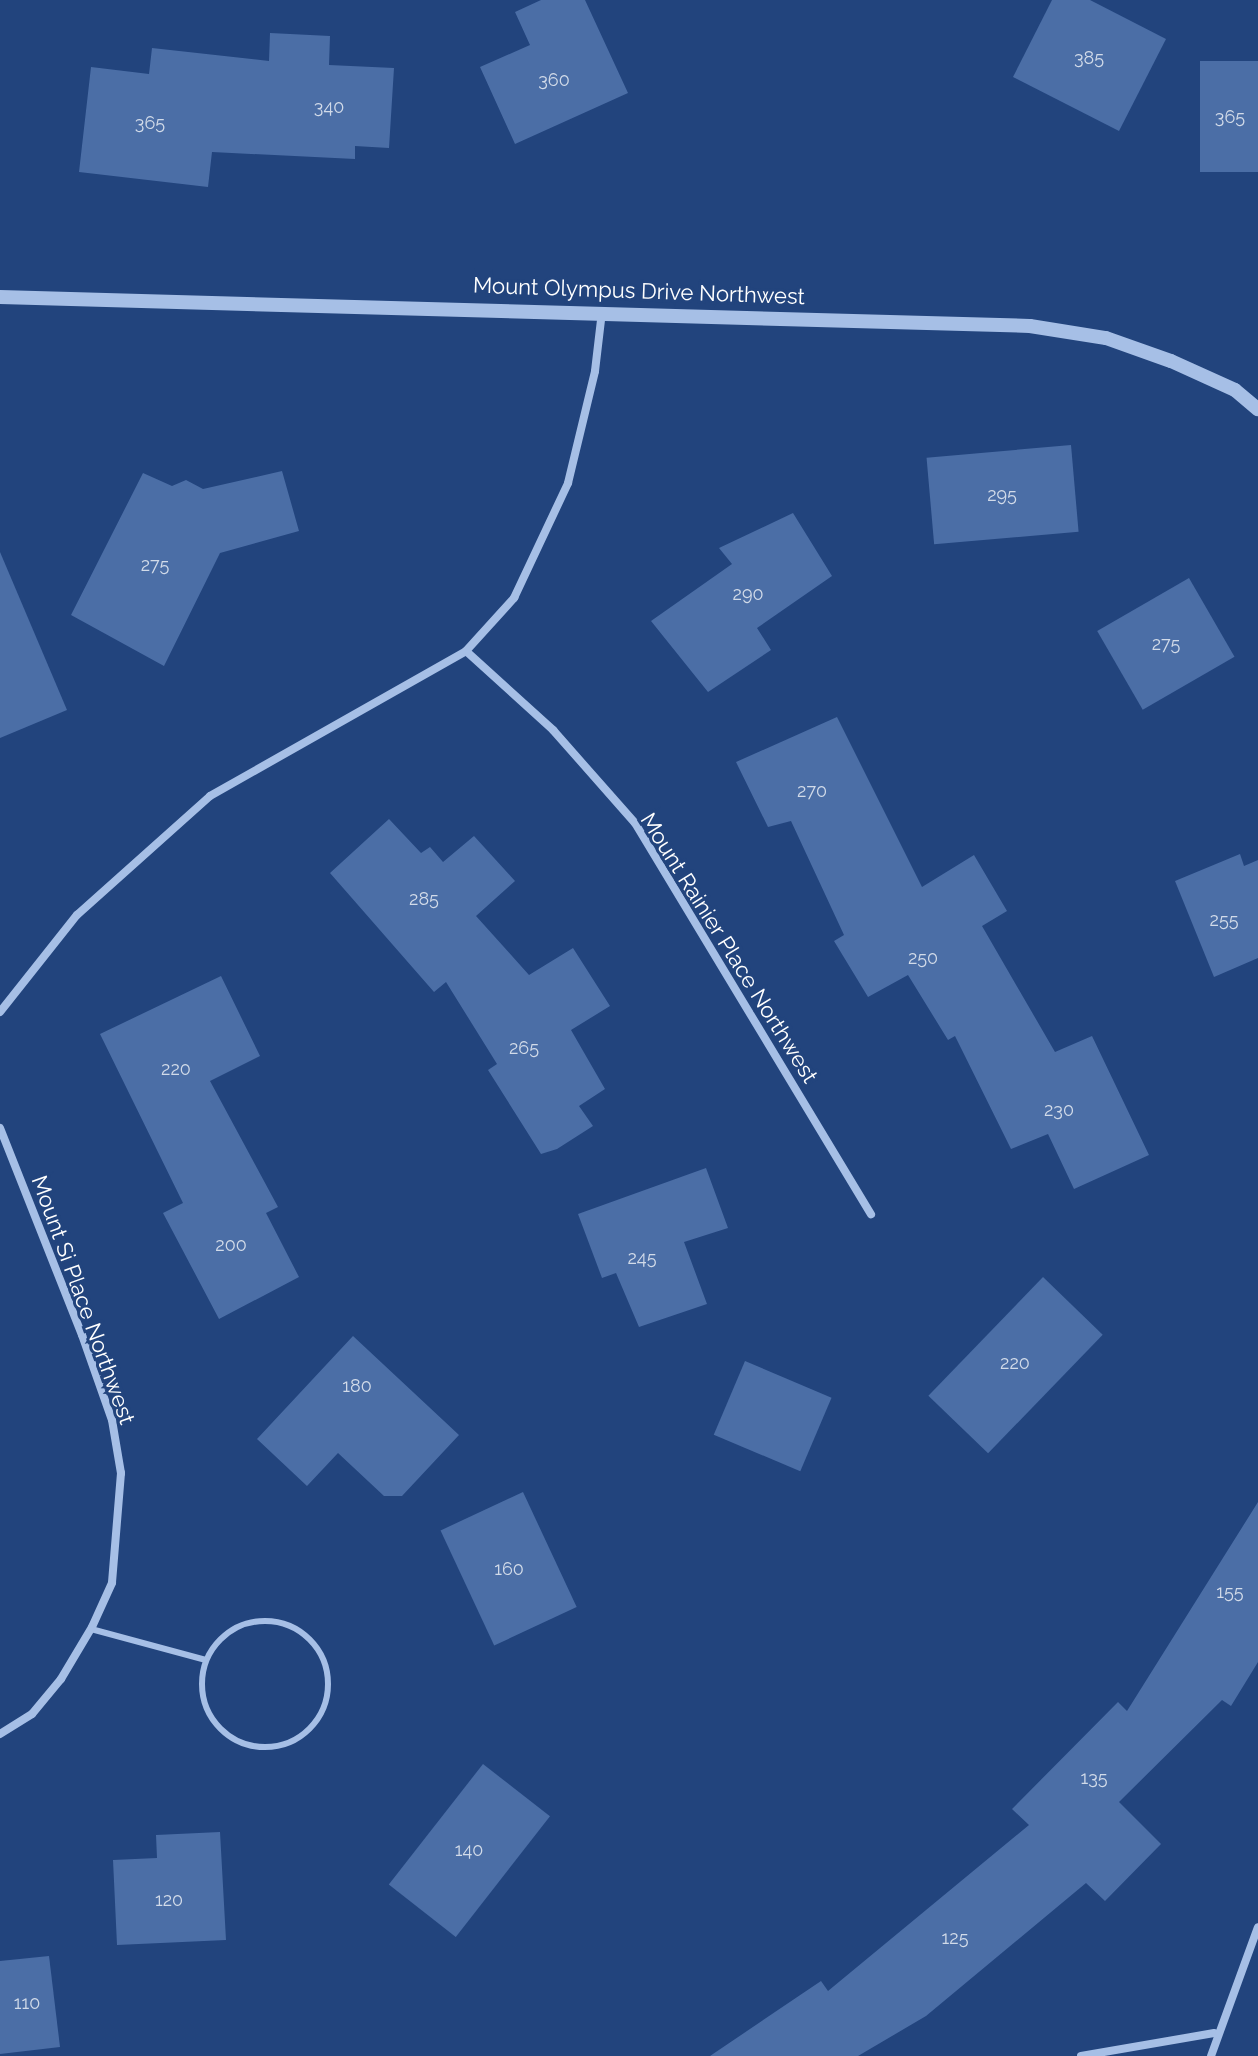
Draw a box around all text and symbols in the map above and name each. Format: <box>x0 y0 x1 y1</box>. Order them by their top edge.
house number: 385 <box>1074 47 1104 69</box>
house number: 360 <box>538 69 570 91</box>
house number: 340 <box>314 96 344 118</box>
house number: 365 <box>1215 106 1245 128</box>
house number: 365 <box>135 112 165 134</box>
street label: Mount Olympus Drive Northwest <box>473 272 805 310</box>
house number: 295 <box>987 484 1017 506</box>
house number: 275 <box>141 554 169 576</box>
house number: 290 <box>733 583 763 605</box>
house number: 275 <box>1152 633 1180 655</box>
house number: 270 <box>797 780 827 802</box>
street label: Mount Rainier Place Northwest <box>635 808 823 1088</box>
house number: 285 <box>409 888 439 910</box>
house number: 255 <box>1210 909 1238 931</box>
house number: 250 <box>908 947 938 969</box>
house number: 265 <box>509 1037 539 1059</box>
house number: 220 <box>161 1058 191 1080</box>
house number: 230 <box>1044 1099 1074 1121</box>
street label: Mount Si Place Northwest <box>26 1172 140 1428</box>
house number: 200 <box>215 1234 247 1256</box>
house number: 245 <box>627 1247 657 1269</box>
house number: 220 <box>1000 1352 1030 1374</box>
house number: 180 <box>342 1375 372 1397</box>
house number: 160 <box>494 1558 524 1580</box>
house number: 155 <box>1216 1581 1244 1603</box>
house number: 135 <box>1080 1767 1108 1789</box>
house number: 140 <box>455 1839 483 1861</box>
house number: 120 <box>155 1889 183 1911</box>
house number: 125 <box>942 1927 968 1949</box>
house number: 110 <box>14 1992 40 2014</box>

